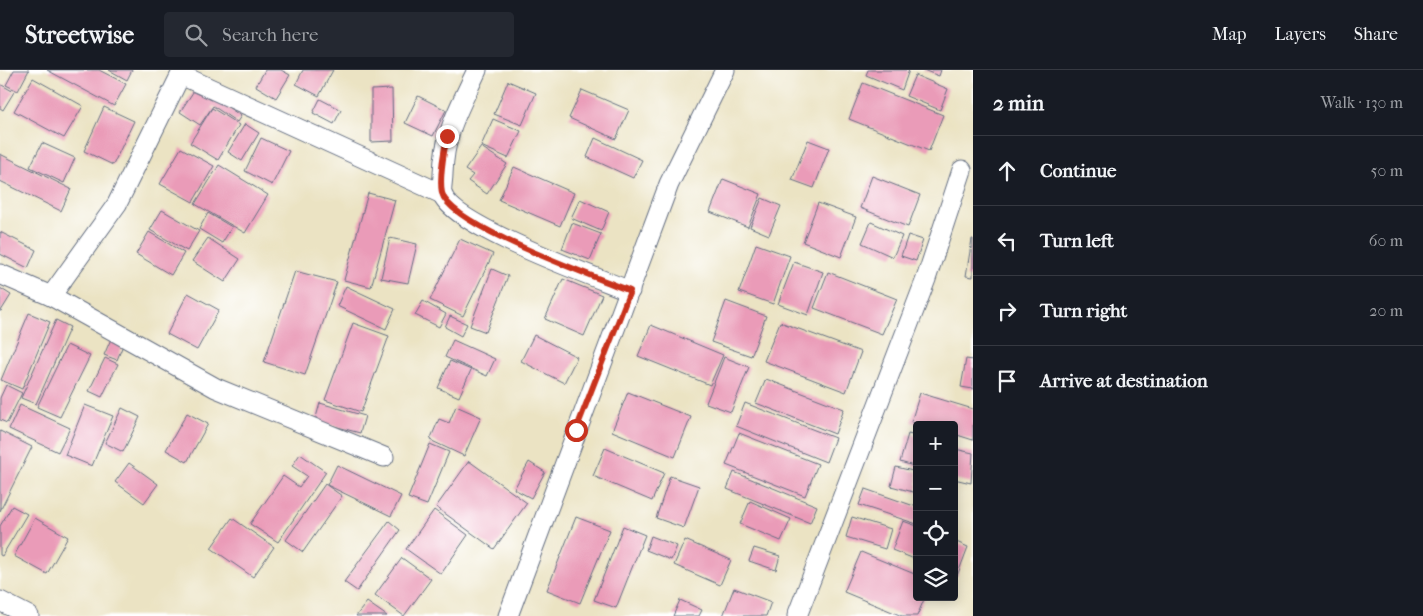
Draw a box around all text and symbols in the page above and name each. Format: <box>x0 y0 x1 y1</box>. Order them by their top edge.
search box <box>164 12 514 57</box>
text: Streetwise <box>25 21 134 49</box>
icon: search <box>182 21 210 49</box>
text: Search here <box>222 24 318 46</box>
text: Map <box>1212 24 1246 45</box>
text: Layers <box>1274 24 1326 45</box>
text: Share <box>1354 24 1398 45</box>
text: 2 min <box>993 91 1044 115</box>
text: Walk · 130 m <box>1320 93 1403 112</box>
route end <box>436 125 459 148</box>
icon: ahead <box>993 157 1021 185</box>
text: Continue <box>1040 160 1116 182</box>
text: 50 m <box>1371 161 1403 180</box>
icon: left <box>993 227 1021 255</box>
text: Turn left <box>1040 230 1114 252</box>
text: 60 m <box>1369 231 1403 250</box>
icon: right <box>993 297 1021 325</box>
text: Turn right <box>1040 300 1127 322</box>
text: 20 m <box>1369 301 1403 320</box>
icon: arrive <box>993 367 1021 395</box>
text: Arrive at destination <box>1040 370 1208 392</box>
route start <box>565 419 588 442</box>
map controls <box>913 421 958 601</box>
button: + <box>913 421 958 466</box>
button: − <box>913 466 958 511</box>
button: locate <box>913 511 958 556</box>
button: layers <box>913 556 958 601</box>

